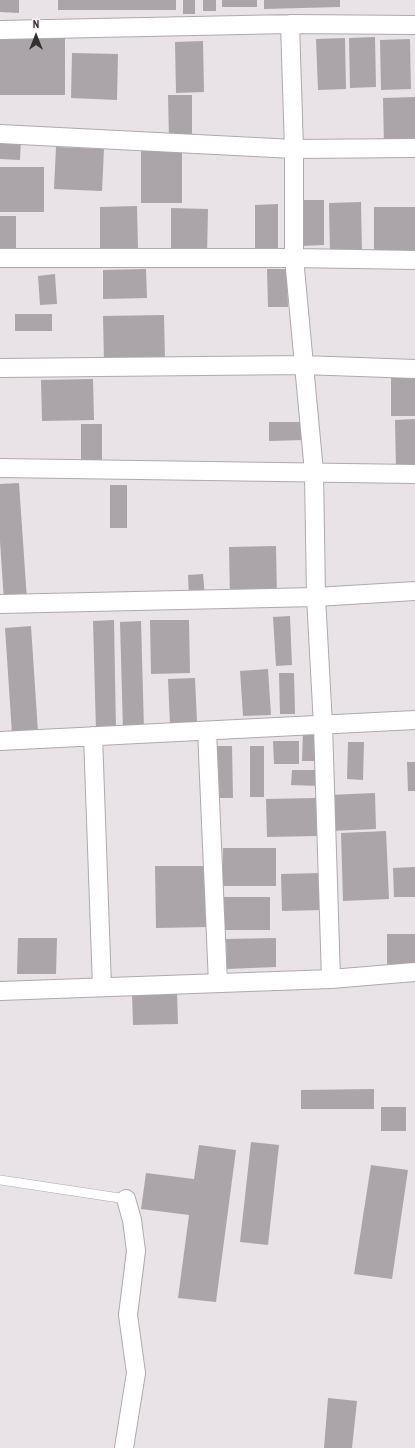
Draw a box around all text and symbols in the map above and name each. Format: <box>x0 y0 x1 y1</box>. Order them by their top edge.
north arrow <box>16 16 56 56</box>
text: N <box>33 17 39 31</box>

